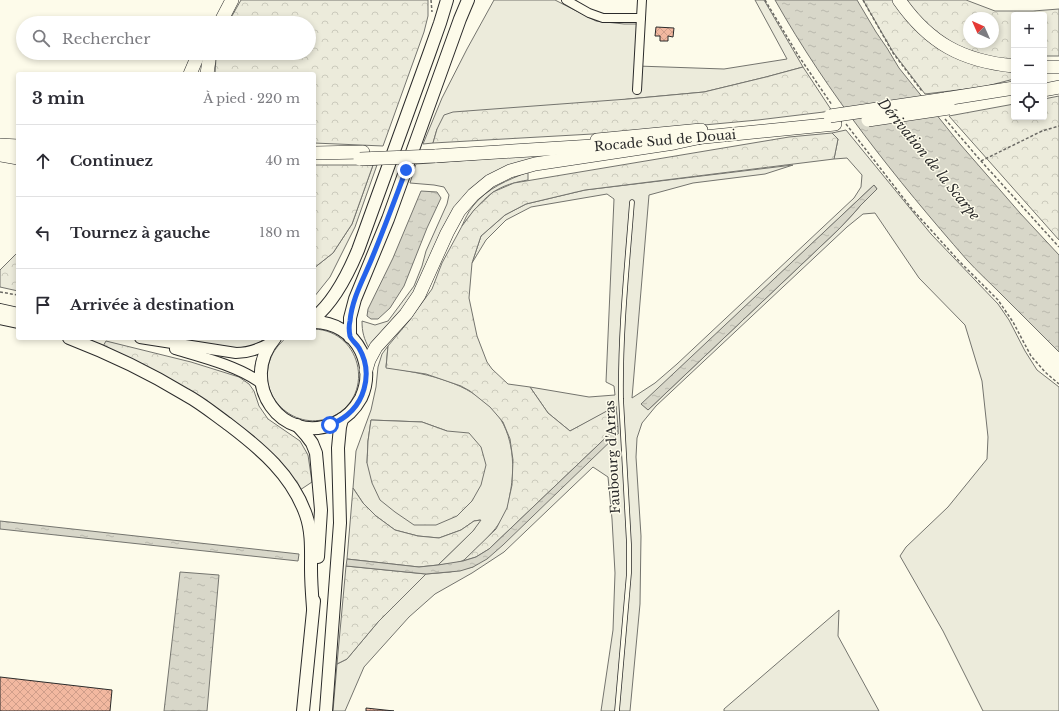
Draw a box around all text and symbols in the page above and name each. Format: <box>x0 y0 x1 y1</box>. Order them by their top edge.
north arrow <box>963 12 999 48</box>
map controls <box>1011 12 1047 120</box>
button: + <box>1011 12 1047 48</box>
search box <box>16 16 316 60</box>
icon: search <box>30 27 52 49</box>
text: Rechercher <box>62 29 150 48</box>
button: − <box>1011 48 1047 84</box>
button: locate <box>1011 84 1047 120</box>
text: 3 min <box>32 88 85 109</box>
text: À pied · 220 m <box>203 90 300 107</box>
water label: Dérivation de la Scarpe <box>873 93 984 224</box>
street label: Rocade Sud de Douai <box>593 126 737 155</box>
icon: ahead <box>32 150 54 172</box>
text: Continuez <box>70 151 153 170</box>
text: 40 m <box>265 152 300 169</box>
route end <box>397 161 415 179</box>
icon: left <box>32 222 54 244</box>
text: Tournez à gauche <box>70 223 210 242</box>
text: 180 m <box>259 224 300 241</box>
icon: arrive <box>32 294 54 316</box>
text: Arrivée à destination <box>70 295 234 314</box>
street label: Faubourg d'Arras <box>601 400 624 514</box>
route start <box>321 416 339 434</box>

